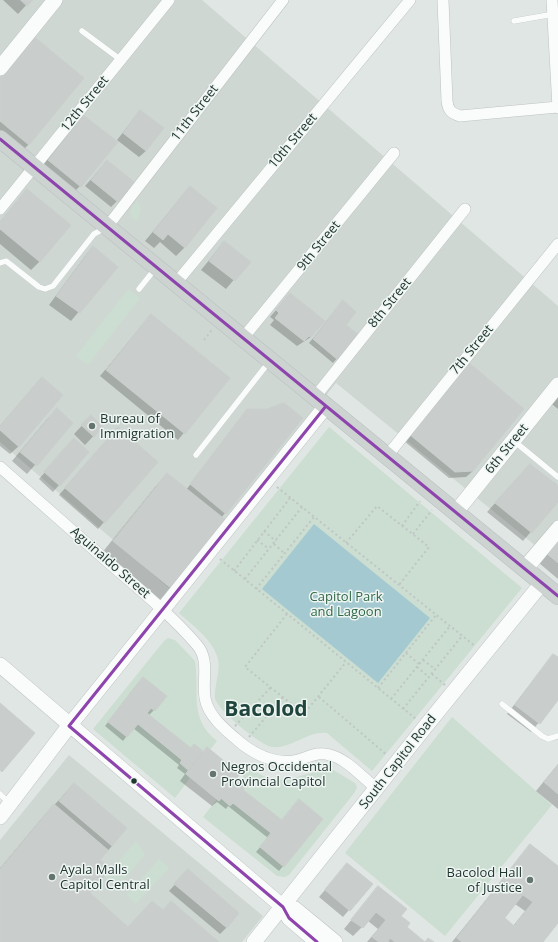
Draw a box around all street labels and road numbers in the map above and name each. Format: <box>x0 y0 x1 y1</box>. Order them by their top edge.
street label: 12th Street <box>58 73 112 135</box>
street label: 11th Street <box>168 82 222 144</box>
street label: 10th Street <box>265 110 321 172</box>
street label: 9th Street <box>294 218 344 274</box>
street label: 8th Street <box>365 275 415 331</box>
street label: 7th Street <box>447 322 497 378</box>
street label: 6th Street <box>482 421 532 477</box>
street label: Aguinaldo Street <box>67 524 153 602</box>
street label: South Capitol Road <box>356 712 440 812</box>

